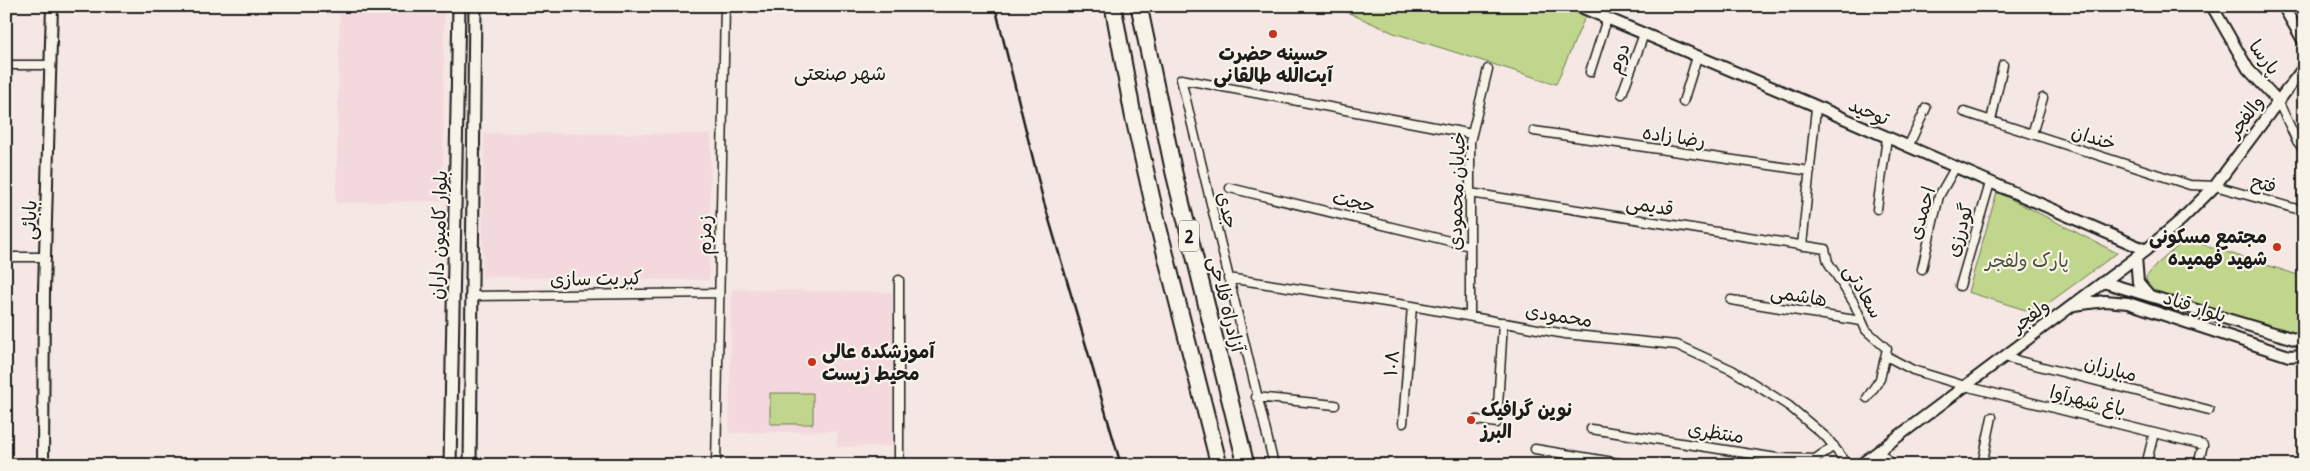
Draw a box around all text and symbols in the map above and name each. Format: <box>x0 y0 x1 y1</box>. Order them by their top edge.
marker: حسینه حضرت آیت‌الله طالقانی <box>1267 28 1279 40</box>
street label: پارسا <box>2243 34 2287 80</box>
street label: دوم <box>1600 39 1638 78</box>
place label: حسینه حضرت آیت‌الله طالقانی <box>1214 40 1334 88</box>
district label: شهر صنعتی <box>794 59 886 86</box>
street label: والفجر <box>2219 89 2270 144</box>
street label: توحید <box>1845 91 1894 131</box>
street label: خندان <box>2068 118 2120 156</box>
street label: رضا زاده <box>1641 119 1707 153</box>
street label: خیابان محمودی <box>1441 131 1471 251</box>
street label: فتح <box>2248 167 2280 199</box>
street label: بلوار کامیون داران <box>423 170 453 300</box>
street label: حجت <box>1330 183 1378 219</box>
street label: احمدی <box>1901 183 1941 243</box>
street label: قدیمی <box>1624 188 1676 222</box>
street label: جدی <box>1211 189 1245 231</box>
street label: بابائی <box>15 199 43 241</box>
street label: گودرزی <box>1939 200 1979 260</box>
street label: زمزم <box>691 215 719 255</box>
road number: 2 <box>1179 220 1199 252</box>
place label: مجتمع مسکونی شهید فهمیده <box>2149 223 2267 271</box>
marker: مجتمع مسکونی شهید فهمیده <box>2271 241 2283 253</box>
park label: پارک ولفجر <box>1983 247 2069 273</box>
street label: آزادراه فلاحی <box>1203 253 1252 356</box>
street label: سعادتی <box>1838 259 1890 323</box>
street label: کبریت سازی <box>550 264 642 292</box>
street label: هاشمی <box>1769 278 1829 312</box>
street label: بلوار قناد <box>2160 284 2230 328</box>
street label: ولفجر <box>2004 292 2055 339</box>
street label: محمودی <box>1524 297 1594 333</box>
place label: آموزشکده عالی محیط زیست <box>822 338 935 386</box>
street label: ۱۰۸ <box>1377 349 1405 377</box>
street label: مبارزان <box>2082 349 2140 387</box>
marker: آموزشکده عالی محیط زیست <box>806 356 818 368</box>
street label: باغ شهرآوا <box>2047 378 2129 423</box>
place label: نوین گرافیک البرز <box>1479 396 1572 444</box>
marker: نوین گرافیک البرز <box>1465 414 1477 426</box>
street label: منتظری <box>1686 415 1746 449</box>

